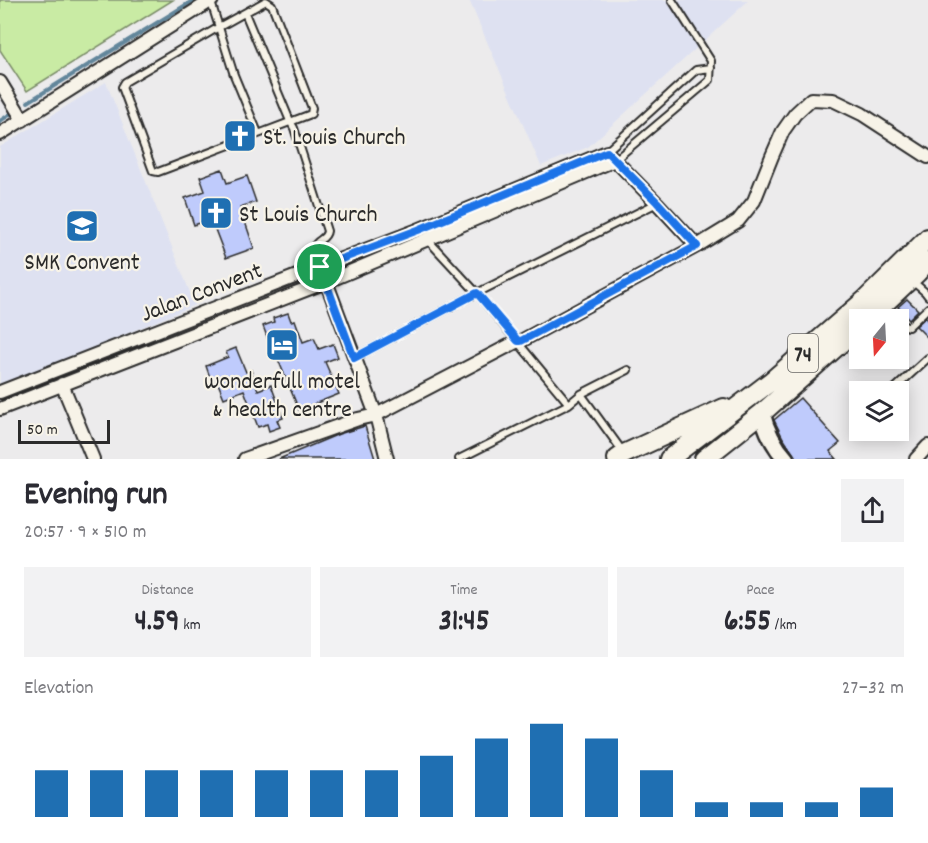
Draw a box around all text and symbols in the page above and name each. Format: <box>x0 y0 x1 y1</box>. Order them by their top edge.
church icon: St. Louis Church <box>222 118 258 154</box>
place label: St. Louis Church <box>263 122 406 156</box>
church icon: St Louis Church <box>198 195 234 231</box>
place label: St Louis Church <box>239 199 378 233</box>
school or university icon: SMK Convent <box>64 208 100 244</box>
pin <box>294 241 345 292</box>
place label: SMK Convent <box>24 247 140 281</box>
icon: arrive <box>303 250 336 283</box>
street label: Jalan Convent <box>136 255 268 333</box>
north arrow <box>849 309 909 369</box>
map controls <box>849 309 909 441</box>
hotel icon: wonderfull motel & health centre <box>264 327 300 363</box>
road number: 74 <box>788 334 818 372</box>
place label: wonderfull motel & health centre <box>204 366 360 428</box>
button: layers <box>849 381 909 441</box>
scale bar <box>18 417 110 444</box>
text: 50 m <box>27 419 58 442</box>
text: Evening run <box>24 473 168 520</box>
button: share <box>841 479 904 542</box>
text: 20:57 · 9 × 510 m <box>24 519 147 547</box>
text: Distance <box>142 579 194 602</box>
text: Time <box>450 579 478 602</box>
text: Pace <box>746 579 774 602</box>
text: 4.59 <box>135 602 180 645</box>
text: 31:45 <box>438 602 490 645</box>
text: 6:55 <box>724 602 771 645</box>
text: km <box>180 614 201 637</box>
text: /km <box>771 614 797 637</box>
text: Elevation <box>24 675 94 703</box>
text: 27–32 m <box>842 675 904 703</box>

